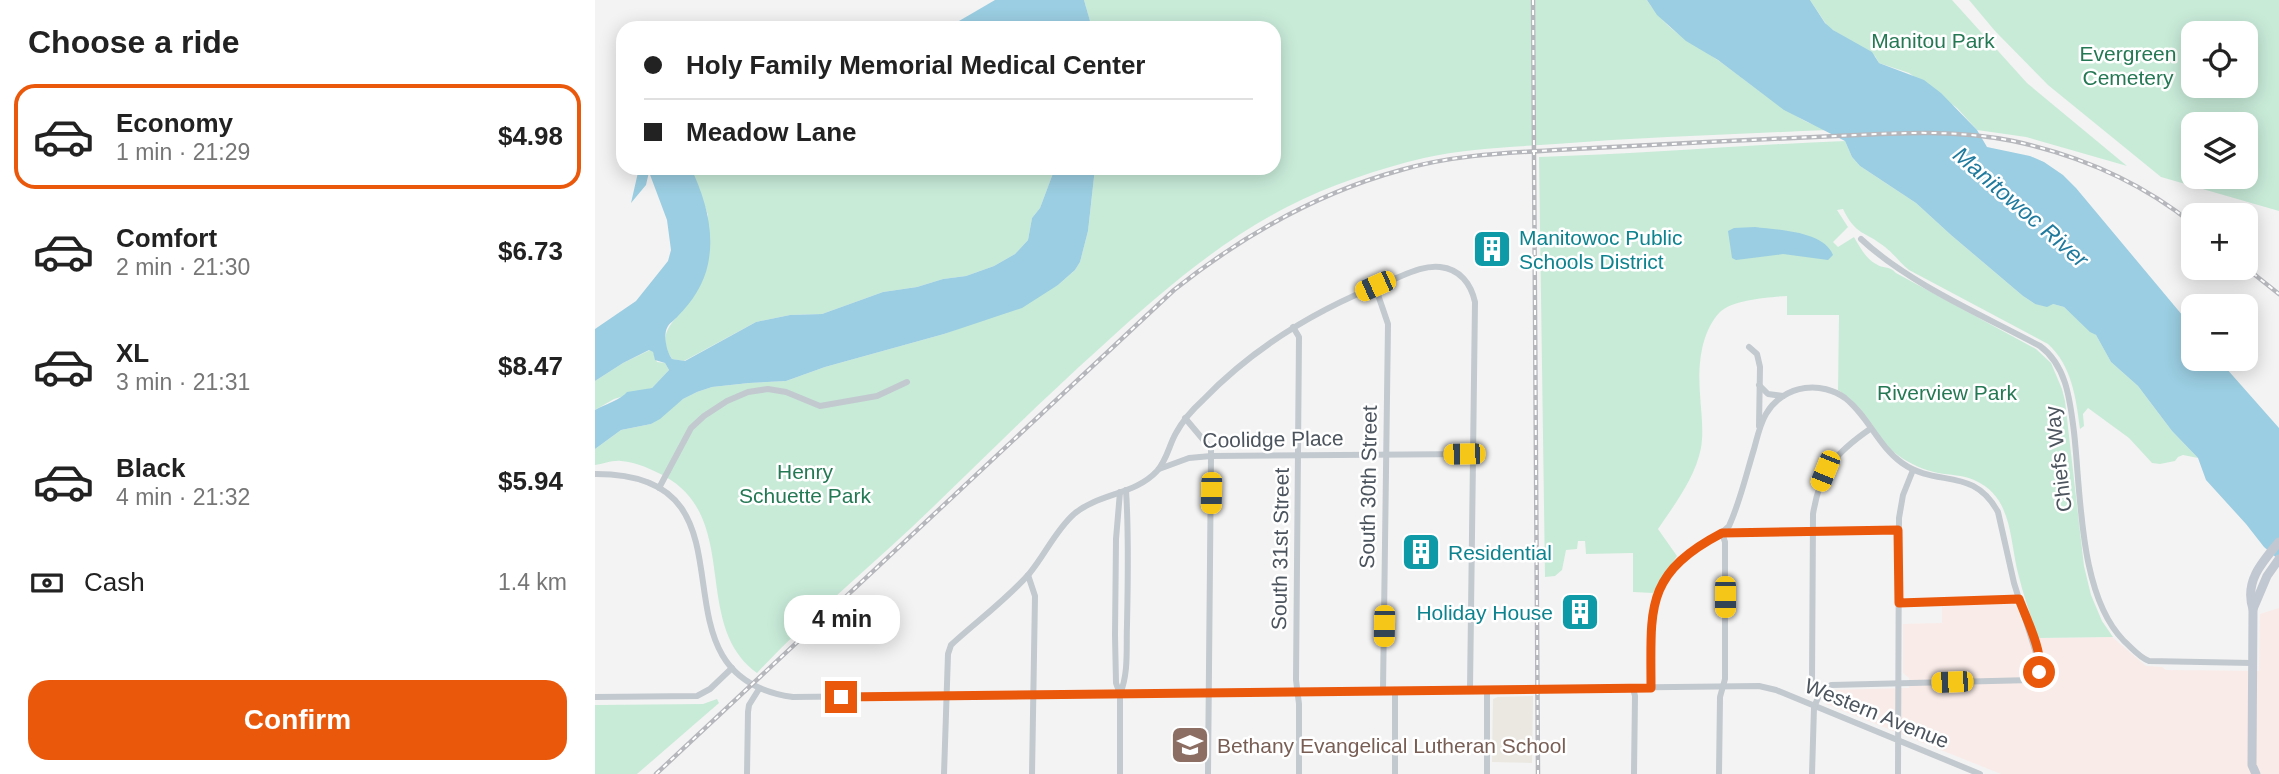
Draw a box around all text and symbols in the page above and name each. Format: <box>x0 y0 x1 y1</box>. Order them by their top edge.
map controls <box>2181 21 2258 371</box>
button: locate <box>2181 21 2258 98</box>
text: Choose a ride <box>28 24 240 60</box>
park label: Manitou Park <box>1871 29 1995 52</box>
park label: Evergreen Cemetery <box>2080 42 2176 89</box>
text: Holy Family Memorial Medical Center <box>686 50 1145 80</box>
icon: car <box>32 105 95 168</box>
text: Economy <box>116 108 233 138</box>
button: layers <box>2181 112 2258 189</box>
text: Meadow Lane <box>686 117 856 147</box>
text: $4.98 <box>498 121 563 151</box>
text: 1 min · 21:29 <box>116 139 250 165</box>
water label: Manitowoc River <box>1948 141 2095 273</box>
button: + <box>2181 203 2258 280</box>
icon: car <box>32 220 95 283</box>
text: Comfort <box>116 223 217 253</box>
place label: Manitowoc Public Schools District <box>1519 226 1682 273</box>
building icon: Manitowoc Public Schools District <box>1471 228 1513 270</box>
text: $6.73 <box>498 236 563 266</box>
text: 2 min · 21:30 <box>116 254 250 280</box>
car <box>1352 268 1399 304</box>
button: − <box>2181 294 2258 371</box>
icon: car <box>32 335 95 398</box>
text: XL <box>116 338 149 368</box>
text: $8.47 <box>498 351 563 381</box>
text: 3 min · 21:31 <box>116 369 250 395</box>
park label: Riverview Park <box>1877 381 2018 404</box>
street label: Chiefs Way <box>2040 404 2076 513</box>
street label: South 30th Street <box>1355 405 1381 569</box>
street label: Coolidge Place <box>1202 426 1344 452</box>
car <box>1443 443 1486 465</box>
car <box>1808 448 1843 494</box>
icon: car <box>32 450 95 513</box>
text: Black <box>116 453 185 483</box>
park label: Henry Schuette Park <box>739 460 871 507</box>
text: $5.94 <box>498 466 563 496</box>
street label: South 31st Street <box>1267 468 1293 630</box>
car <box>1201 472 1222 514</box>
text: 4 min · 21:32 <box>116 484 250 510</box>
building icon: Residential <box>1400 531 1442 573</box>
place label: Residential <box>1448 541 1552 564</box>
icon: cash <box>28 564 66 602</box>
text: Cash <box>84 567 145 597</box>
text: 1.4 km <box>498 569 567 595</box>
car <box>1715 576 1736 618</box>
building icon: Holiday House <box>1559 591 1601 633</box>
callout: 4 min <box>783 596 899 644</box>
place label: Holiday House <box>1416 601 1553 624</box>
car <box>1374 605 1395 647</box>
text: 4 min <box>812 606 872 632</box>
route start <box>2023 656 2055 688</box>
car <box>1931 671 1974 693</box>
street label: Western Avenue <box>1802 674 1952 752</box>
button: Confirm <box>28 680 567 760</box>
route end <box>825 681 857 713</box>
school or university icon: Bethany Evangelical Lutheran School <box>1169 724 1211 766</box>
place label: Bethany Evangelical Lutheran School <box>1217 734 1566 757</box>

